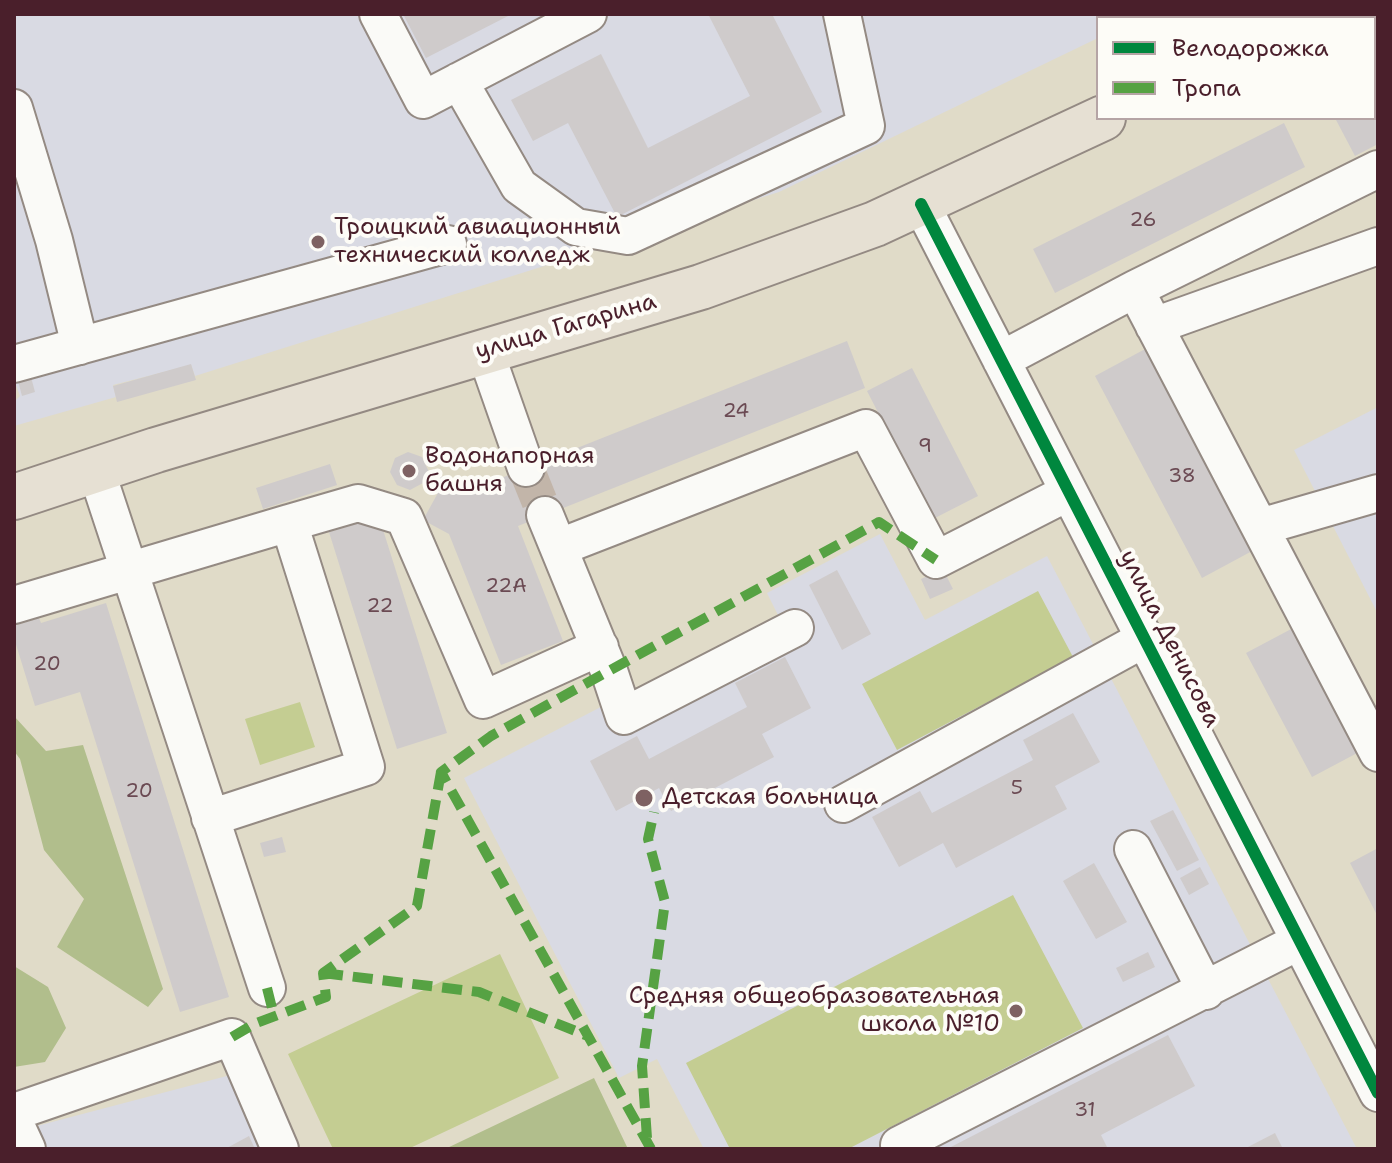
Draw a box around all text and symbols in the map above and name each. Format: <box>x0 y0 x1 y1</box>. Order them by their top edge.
legend <box>1096 16 1376 120</box>
text: Велодорожка <box>1172 32 1329 64</box>
text: Тропа <box>1172 72 1241 104</box>
house number: 26 <box>1129 209 1157 233</box>
place label: Троицкий авиационный технический колледж <box>334 214 621 270</box>
marker: Троицкий авиационный технический колледж <box>309 233 327 251</box>
street label: улица Гагарина <box>472 287 660 367</box>
house number: 24 <box>723 400 749 424</box>
house number: 9 <box>918 435 932 459</box>
place label: Водонапорная башня <box>425 443 595 499</box>
marker: Водонапорная башня <box>400 462 418 480</box>
house number: 38 <box>1168 465 1196 489</box>
street label: улица Денисова <box>1112 546 1226 732</box>
house number: 22А <box>485 575 527 599</box>
house number: 22 <box>367 595 393 619</box>
house number: 20 <box>33 653 61 677</box>
house number: 5 <box>1011 777 1023 801</box>
house number: 20 <box>125 780 153 804</box>
place label: Детская больница <box>662 784 878 812</box>
marker: Детская больница <box>633 787 655 809</box>
place label: Средняя общеобразовательная школа №10 <box>629 983 1000 1039</box>
marker: Средняя общеобразовательная школа №10 <box>1007 1002 1025 1020</box>
house number: 31 <box>1074 1099 1096 1123</box>

